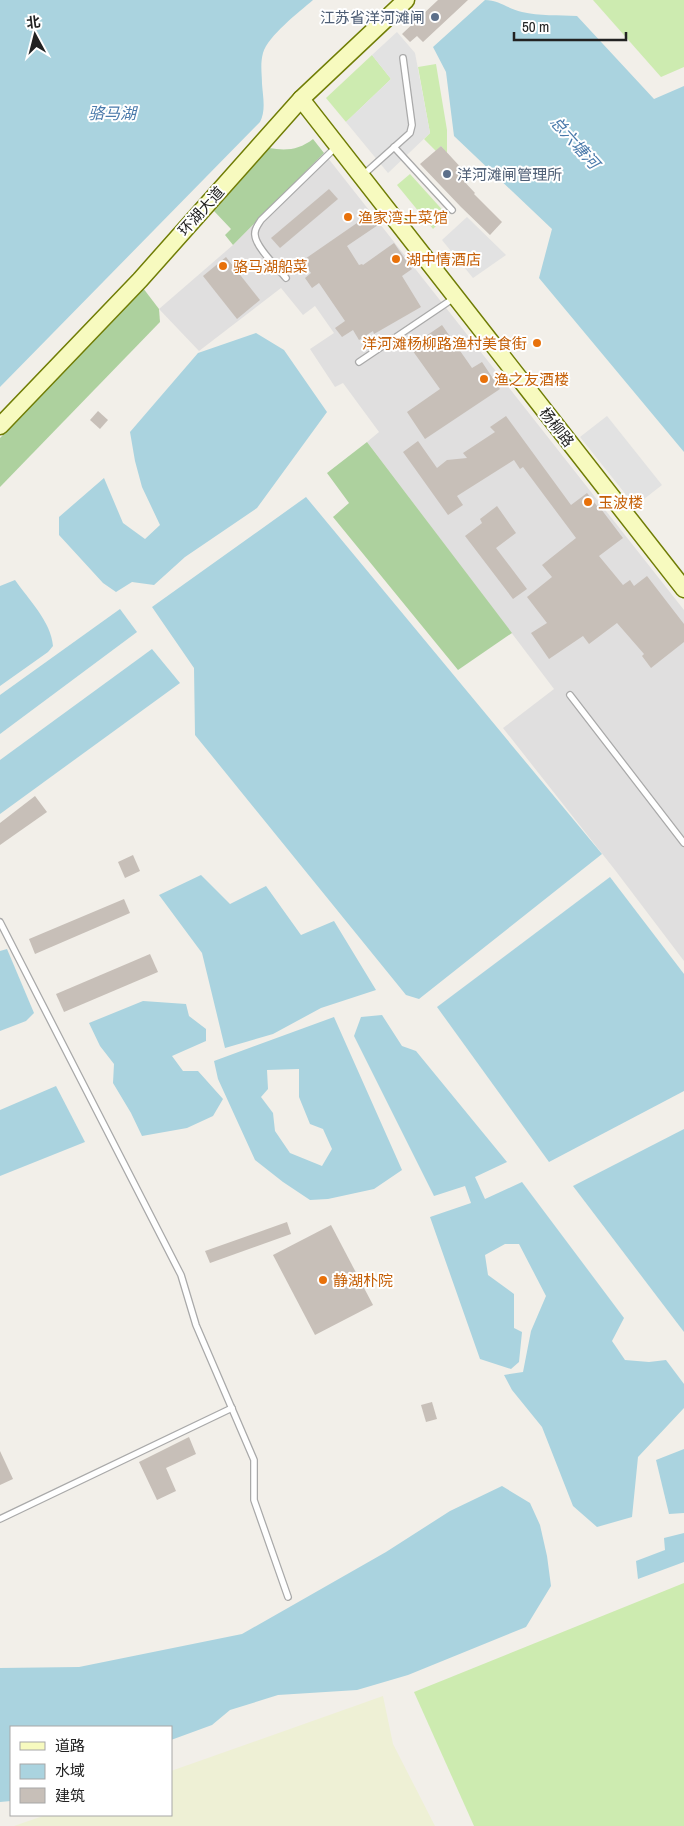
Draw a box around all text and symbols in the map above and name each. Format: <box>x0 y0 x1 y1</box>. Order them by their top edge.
place label: 江苏省洋河滩闸 <box>320 7 425 28</box>
north arrow <box>10 10 60 60</box>
scale bar <box>514 10 626 42</box>
marker: 江苏省洋河滩闸 <box>429 11 441 23</box>
text: 北 <box>25 12 41 32</box>
text: 50 m <box>522 16 549 37</box>
water label: 骆马湖 <box>88 102 139 124</box>
water label: 总六塘河 <box>545 111 607 175</box>
place label: 洋河滩闸管理所 <box>457 164 562 185</box>
marker: 洋河滩闸管理所 <box>441 168 453 180</box>
street label: 环湖大道 <box>173 182 229 240</box>
place label: 渔家湾土菜馆 <box>358 207 448 228</box>
marker: 渔家湾土菜馆 <box>342 211 354 223</box>
place label: 湖中情酒店 <box>406 249 481 270</box>
marker: 湖中情酒店 <box>390 253 402 265</box>
place label: 骆马湖船菜 <box>233 256 308 277</box>
marker: 骆马湖船菜 <box>217 260 229 272</box>
place label: 洋河滩杨柳路渔村美食街 <box>362 333 527 354</box>
marker: 洋河滩杨柳路渔村美食街 <box>531 337 543 349</box>
place label: 渔之友酒楼 <box>494 369 569 390</box>
marker: 渔之友酒楼 <box>478 373 490 385</box>
street label: 杨柳路 <box>535 403 579 451</box>
place label: 玉波楼 <box>598 492 643 513</box>
marker: 玉波楼 <box>582 496 594 508</box>
place label: 静湖朴院 <box>333 1270 393 1291</box>
marker: 静湖朴院 <box>317 1274 329 1286</box>
legend <box>10 1726 172 1816</box>
text: 道路 <box>55 1735 85 1756</box>
text: 水域 <box>55 1760 85 1781</box>
text: 建筑 <box>55 1785 85 1806</box>

